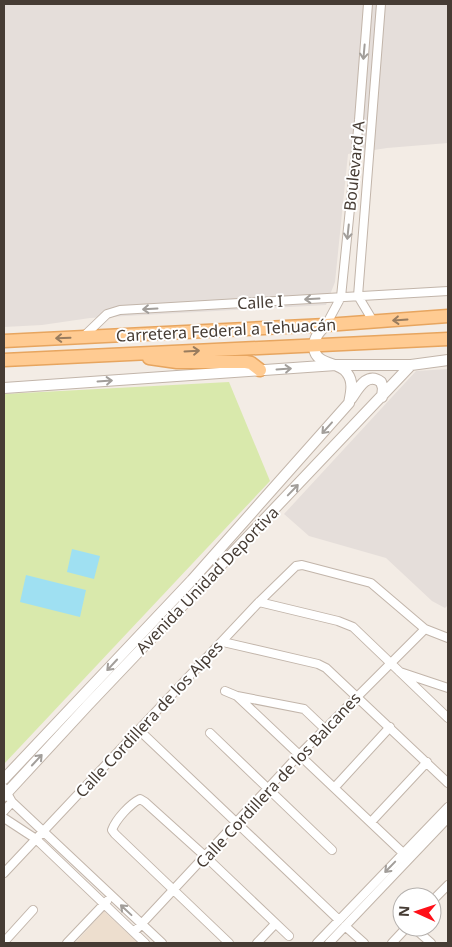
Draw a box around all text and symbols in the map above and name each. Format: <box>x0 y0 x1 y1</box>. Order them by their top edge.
one-way arrow <box>359 44 369 60</box>
street label: Boulevard A <box>338 119 370 212</box>
one-way arrow <box>343 223 353 239</box>
street label: Calle I <box>236 290 284 314</box>
one-way arrow <box>304 294 320 303</box>
one-way arrow <box>142 304 158 313</box>
street label: Carretera Federal a Tehuacán <box>115 313 337 347</box>
one-way arrow <box>392 315 408 324</box>
one-way arrow <box>55 333 71 343</box>
one-way arrow <box>184 346 200 355</box>
one-way arrow <box>276 364 292 373</box>
one-way arrow <box>96 376 112 386</box>
one-way arrow <box>321 421 333 434</box>
one-way arrow <box>287 483 299 496</box>
street label: Avenida Unidad Deportiva <box>131 502 283 658</box>
street label: Calle Cordillera de los Alpes <box>70 636 228 802</box>
one-way arrow <box>106 658 118 671</box>
street label: Calle Cordillera de los Balcanes <box>191 687 365 873</box>
one-way arrow <box>31 754 43 766</box>
one-way arrow <box>384 861 396 873</box>
north arrow <box>392 887 442 937</box>
one-way arrow <box>120 904 132 916</box>
text: N <box>394 905 413 917</box>

